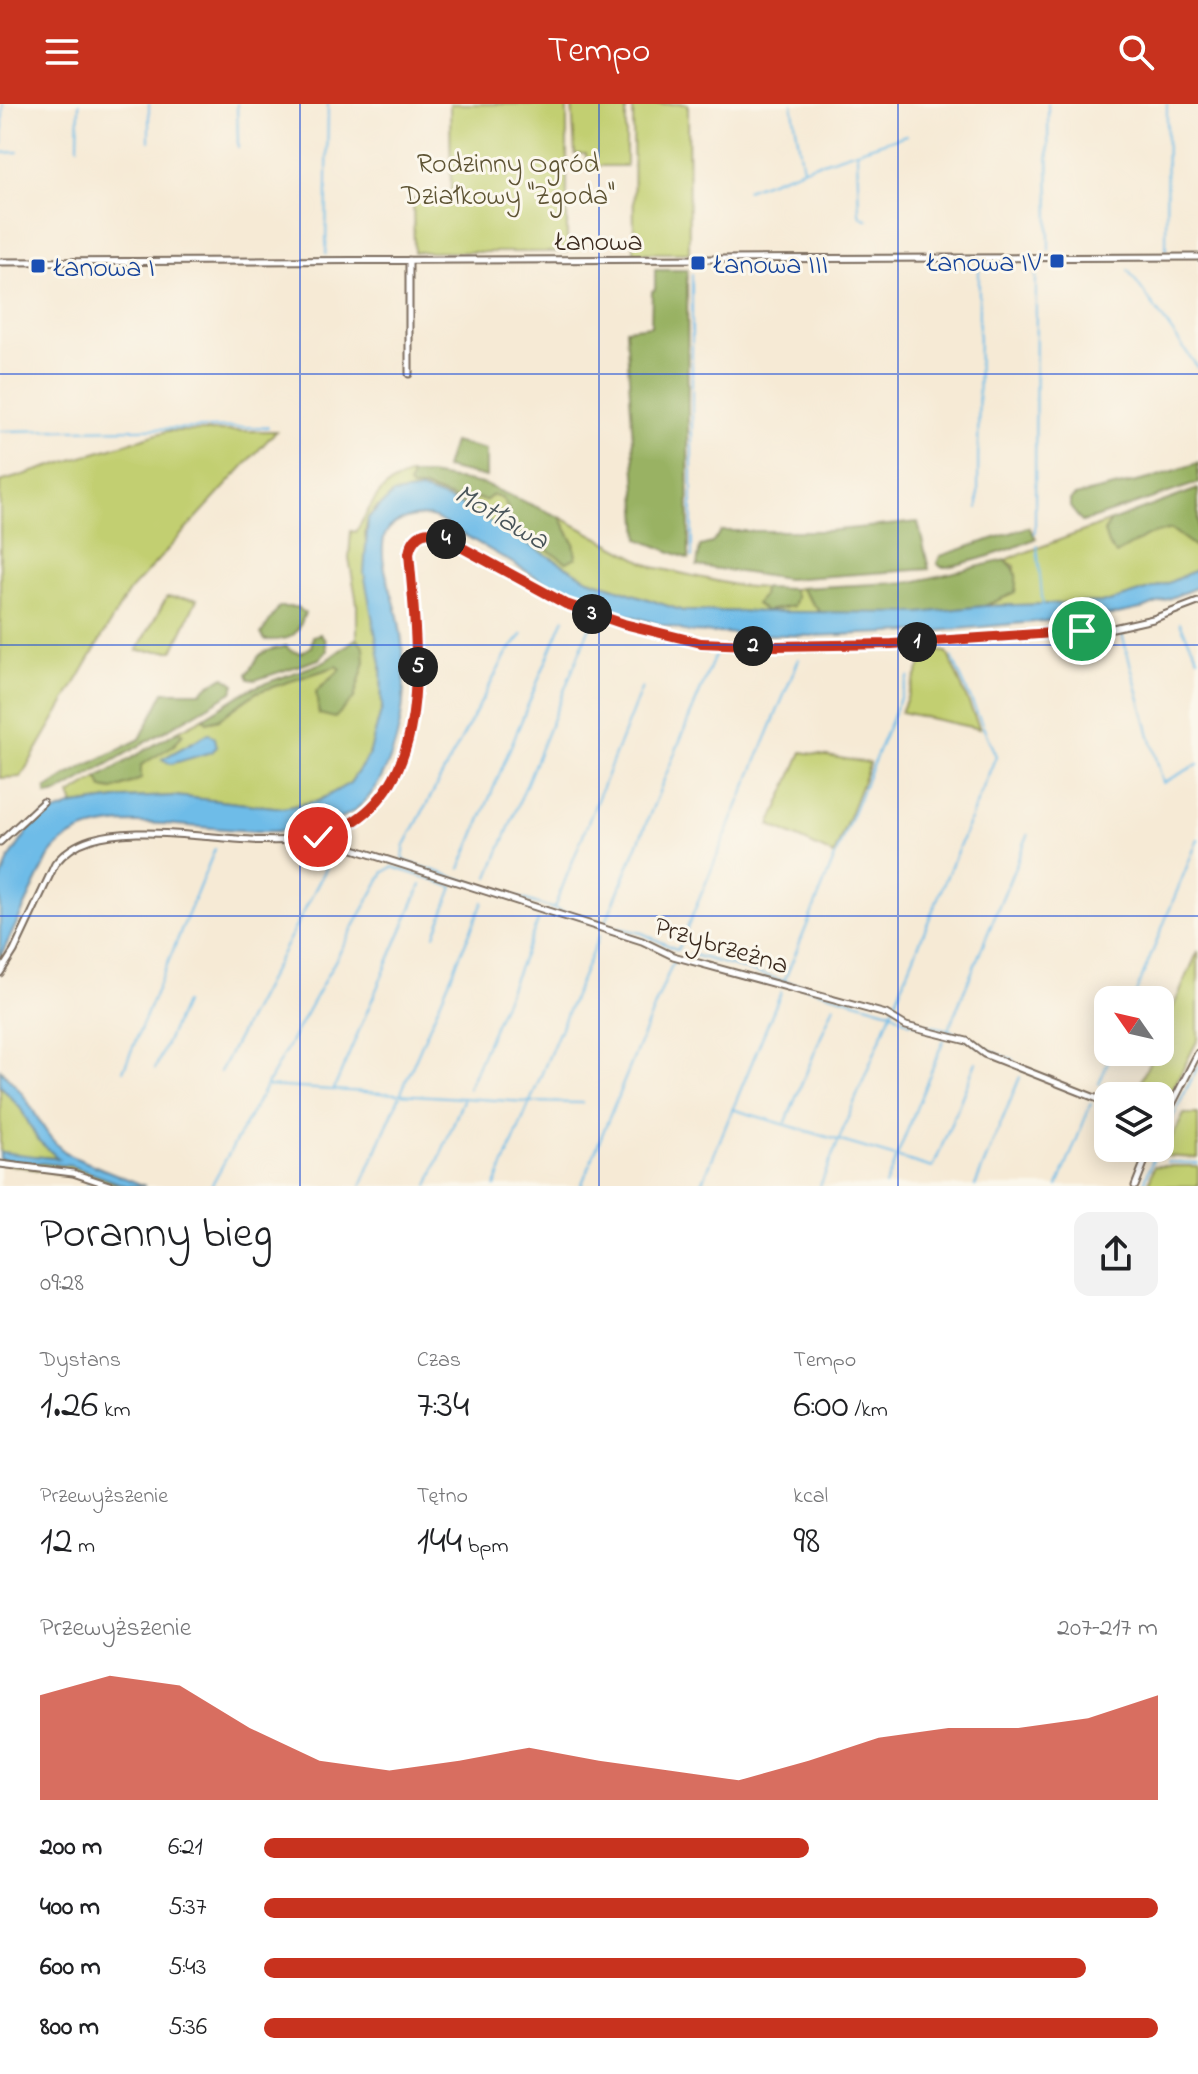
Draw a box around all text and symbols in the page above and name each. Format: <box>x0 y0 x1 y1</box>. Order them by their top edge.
text: Tempo <box>548 26 651 79</box>
icon: menu <box>40 30 84 74</box>
icon: search <box>1114 30 1158 74</box>
park label: Rodzinny Ogród Działkowy "Zgoda" <box>400 145 615 218</box>
street label: Łanowa <box>554 223 643 264</box>
place label: Łanowa IV <box>926 244 1042 285</box>
place label: Łanowa III <box>713 246 828 287</box>
place label: Łanowa I <box>53 249 155 290</box>
marker: Łanowa IV <box>1048 252 1066 270</box>
marker: Łanowa III <box>689 254 707 272</box>
marker: Łanowa I <box>29 257 47 275</box>
water label: Motława <box>445 474 557 564</box>
pin: 4 <box>426 519 466 559</box>
text: 4 <box>441 523 451 555</box>
pin: 3 <box>572 594 612 634</box>
pin <box>1048 597 1116 665</box>
text: 3 <box>587 598 597 630</box>
icon: arrive <box>1060 609 1104 653</box>
pin: 1 <box>897 622 937 662</box>
pin: 2 <box>733 626 773 666</box>
text: 1 <box>914 626 921 658</box>
text: 2 <box>748 630 758 662</box>
pin: 5 <box>398 647 438 687</box>
text: 5 <box>412 651 424 683</box>
pin <box>284 803 352 871</box>
icon: check <box>296 815 340 859</box>
street label: Przybrzeżna <box>649 907 793 987</box>
north arrow <box>1094 986 1174 1066</box>
map controls <box>1094 986 1174 1162</box>
button: layers <box>1094 1082 1174 1162</box>
text: Poranny bieg <box>40 1203 273 1267</box>
button: share <box>1074 1212 1158 1296</box>
text: 09:28 <box>40 1265 84 1303</box>
text: Dystans <box>40 1345 121 1377</box>
text: Czas <box>417 1345 461 1377</box>
text: Tempo <box>793 1345 856 1377</box>
text: 1.26 <box>40 1377 98 1436</box>
text: 7:34 <box>417 1377 470 1436</box>
text: 6:00 <box>793 1377 849 1436</box>
text: km <box>98 1395 131 1427</box>
text: /km <box>849 1395 888 1427</box>
text: Przewyższenie <box>40 1481 168 1513</box>
text: Tętno <box>417 1481 468 1513</box>
text: kcal <box>793 1481 828 1513</box>
text: 12 <box>40 1513 73 1572</box>
text: 144 <box>417 1513 462 1572</box>
text: 98 <box>793 1513 820 1572</box>
text: m <box>73 1531 95 1563</box>
text: bpm <box>462 1531 509 1563</box>
text: Przewyższenie <box>40 1610 191 1648</box>
text: 207–217 m <box>1057 1610 1158 1648</box>
text: 200 m <box>40 1829 102 1867</box>
text: 6:21 <box>168 1829 203 1867</box>
text: 400 m <box>40 1889 100 1927</box>
text: 5:37 <box>168 1889 207 1927</box>
text: 600 m <box>40 1949 101 1987</box>
text: 5:43 <box>168 1949 207 1987</box>
text: 800 m <box>40 2009 99 2047</box>
text: 5:36 <box>168 2009 207 2047</box>

